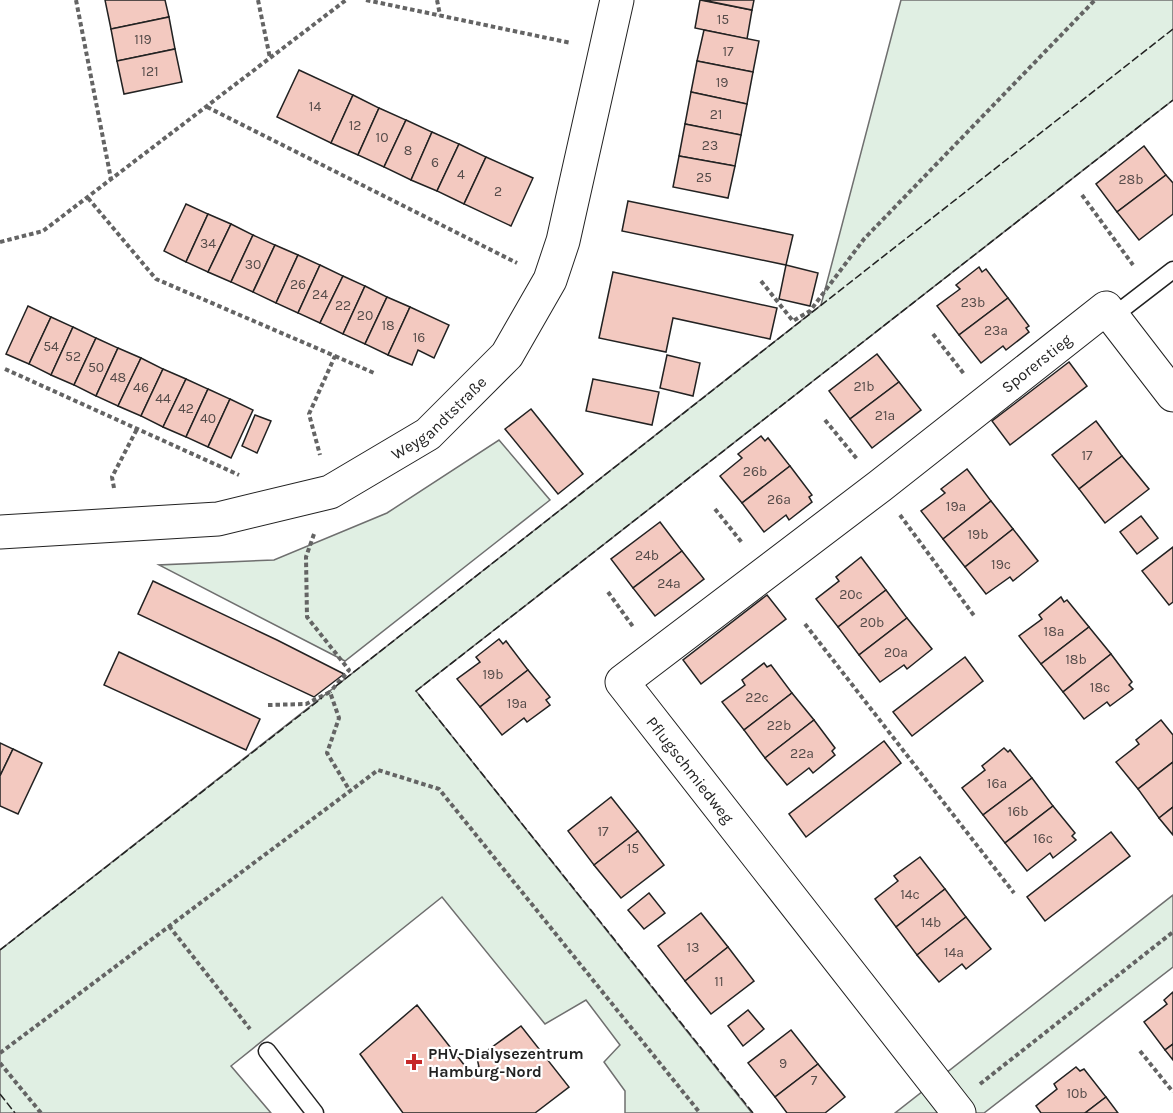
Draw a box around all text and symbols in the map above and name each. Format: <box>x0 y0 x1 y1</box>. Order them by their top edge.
house number: 15 <box>717 11 729 28</box>
house number: 119 <box>134 31 152 48</box>
house number: 17 <box>722 43 734 60</box>
house number: 121 <box>141 63 159 80</box>
house number: 19 <box>716 74 728 91</box>
house number: 14 <box>309 98 321 115</box>
house number: 21 <box>710 106 722 123</box>
house number: 12 <box>349 117 361 134</box>
house number: 10 <box>376 129 388 146</box>
house number: 23 <box>702 137 718 154</box>
house number: 8 <box>404 142 412 159</box>
house number: 6 <box>431 154 439 171</box>
house number: 4 <box>457 166 465 183</box>
house number: 25 <box>696 169 712 186</box>
house number: 28b <box>1118 171 1144 188</box>
house number: 2 <box>494 183 502 200</box>
house number: 34 <box>200 235 216 252</box>
house number: 30 <box>245 256 261 273</box>
house number: 26 <box>290 276 306 293</box>
house number: 24 <box>312 286 328 303</box>
house number: 23b <box>961 294 985 311</box>
house number: 22 <box>335 297 351 314</box>
house number: 20 <box>357 307 373 324</box>
house number: 18 <box>381 317 395 334</box>
house number: 23a <box>984 322 1008 339</box>
house number: 16 <box>413 329 425 346</box>
street label: Sporerstieg <box>997 329 1075 396</box>
house number: 54 <box>43 338 59 355</box>
house number: 52 <box>65 348 81 365</box>
house number: 50 <box>88 359 104 376</box>
house number: 48 <box>110 369 126 386</box>
street label: Weygandtstraße <box>388 372 490 463</box>
house number: 21b <box>853 378 875 395</box>
house number: 46 <box>133 379 149 396</box>
house number: 44 <box>155 390 171 407</box>
house number: 42 <box>178 400 194 417</box>
house number: 21a <box>875 407 895 424</box>
house number: 40 <box>200 410 216 427</box>
house number: 17 <box>1081 447 1093 464</box>
house number: 26b <box>743 463 767 480</box>
house number: 26a <box>767 491 791 508</box>
house number: 19a <box>946 498 966 515</box>
house number: 19b <box>967 526 989 543</box>
house number: 24b <box>635 547 659 564</box>
house number: 19c <box>991 556 1011 573</box>
house number: 24a <box>657 575 681 592</box>
house number: 20c <box>839 586 863 603</box>
house number: 20b <box>860 614 884 631</box>
house number: 18a <box>1044 623 1064 640</box>
house number: 20a <box>884 644 908 661</box>
house number: 18b <box>1065 651 1087 668</box>
house number: 19b <box>482 666 504 683</box>
house number: 18c <box>1090 679 1110 696</box>
house number: 22c <box>745 689 769 706</box>
house number: 19a <box>507 695 527 712</box>
street label: Pflugschmiedweg <box>642 713 738 827</box>
house number: 22b <box>767 717 791 734</box>
house number: 22a <box>790 745 814 762</box>
house number: 16a <box>987 775 1007 792</box>
house number: 16b <box>1008 803 1028 820</box>
house number: 17 <box>597 823 609 840</box>
house number: 16c <box>1033 830 1053 847</box>
house number: 15 <box>627 840 639 857</box>
house number: 14c <box>900 886 920 903</box>
house number: 14b <box>921 914 941 931</box>
house number: 13 <box>687 939 699 956</box>
house number: 14a <box>944 944 964 961</box>
house number: 11 <box>714 973 724 990</box>
place label: PHV-Dialysezentrum Hamburg-Nord <box>428 1044 584 1081</box>
marker: PHV-Dialysezentrum Hamburg-Nord <box>405 1053 423 1071</box>
house number: 9 <box>779 1055 787 1072</box>
house number: 7 <box>811 1072 818 1089</box>
house number: 10b <box>1066 1085 1088 1102</box>

